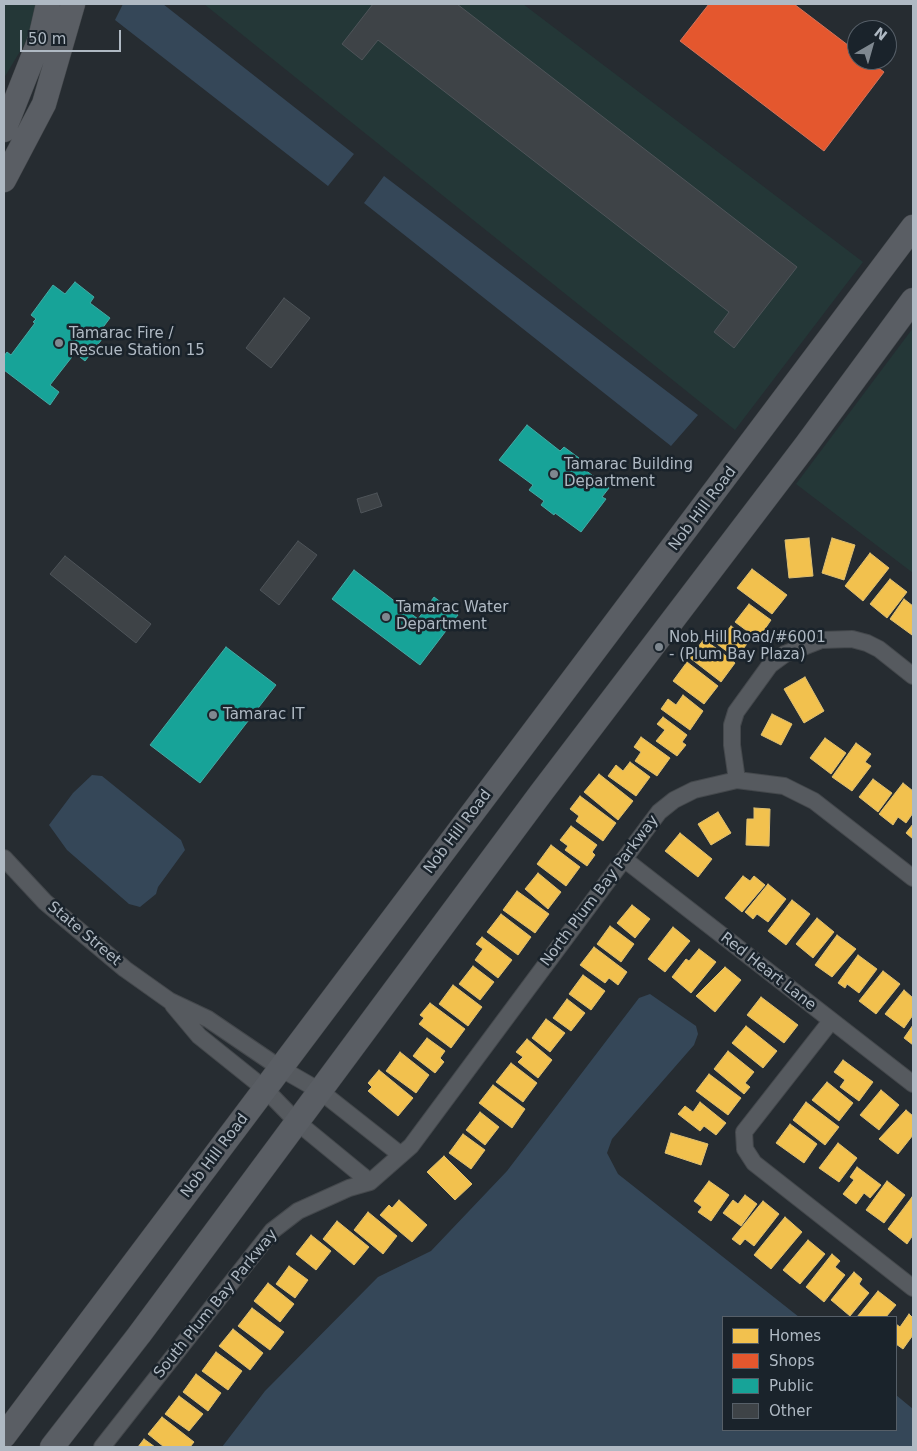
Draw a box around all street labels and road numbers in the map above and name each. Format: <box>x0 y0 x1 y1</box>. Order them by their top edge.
street label: Nob Hill Road <box>665 463 741 555</box>
street label: Nob Hill Road <box>420 786 496 878</box>
street label: North Plum Bay Parkway <box>537 812 663 970</box>
street label: State Street <box>44 898 124 970</box>
street label: Red Heart Lane <box>717 929 819 1015</box>
street label: Nob Hill Road <box>177 1110 253 1202</box>
street label: South Plum Bay Parkway <box>150 1226 282 1382</box>

